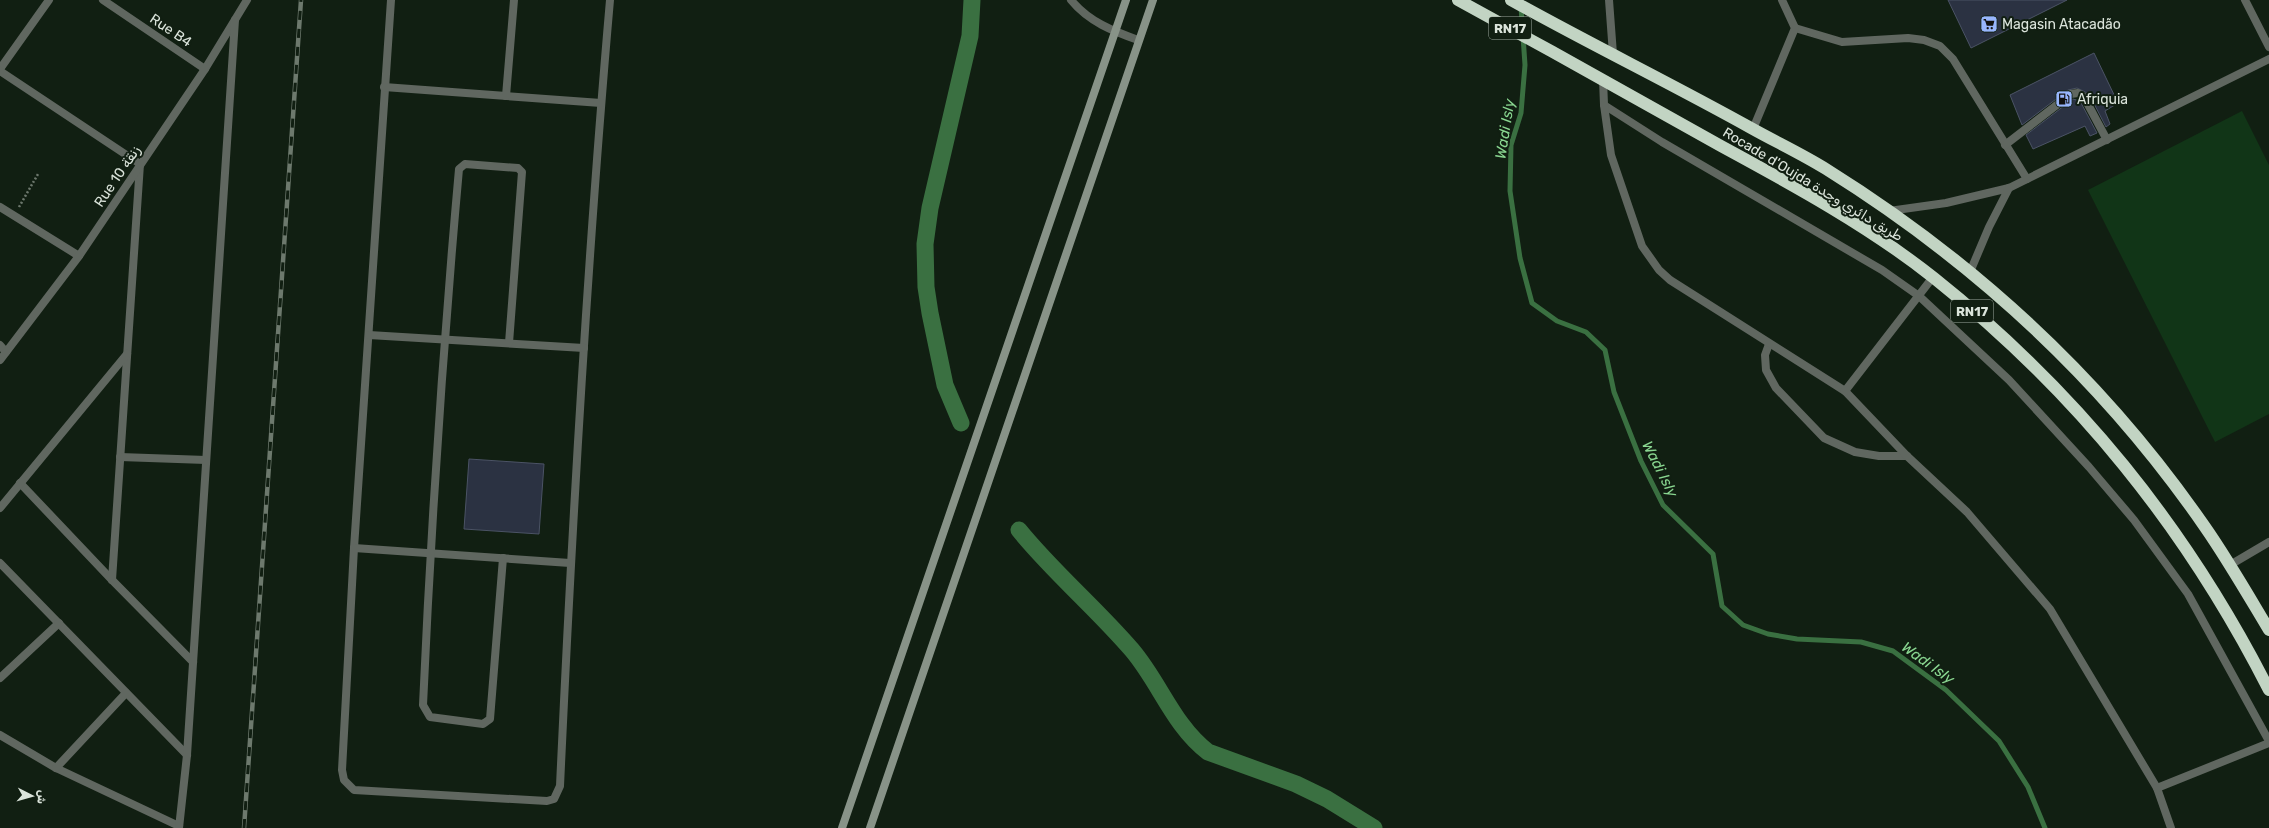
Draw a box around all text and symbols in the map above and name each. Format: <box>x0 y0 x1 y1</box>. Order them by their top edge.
street label: Rue B4 <box>147 10 195 51</box>
supermarket icon: Magasin Atacadão <box>1979 14 1999 34</box>
place label: Magasin Atacadão <box>2002 16 2121 33</box>
road number: RN17 <box>1489 17 1531 39</box>
fuel station icon: Afriquia <box>2054 89 2074 109</box>
place label: Afriquia <box>2077 91 2128 108</box>
water label: Wadi Isly <box>1491 97 1519 160</box>
street label: Rocade d'Oujda طريق دائري وجدة <box>1719 124 1906 246</box>
street label: Rue 10 زنقة <box>91 142 144 210</box>
road number: RN17 <box>1951 300 1993 322</box>
water label: Wadi Isly <box>1638 438 1682 501</box>
water label: Wadi Isly <box>1898 638 1958 689</box>
north arrow <box>12 776 52 816</box>
text: ش <box>34 789 49 805</box>

